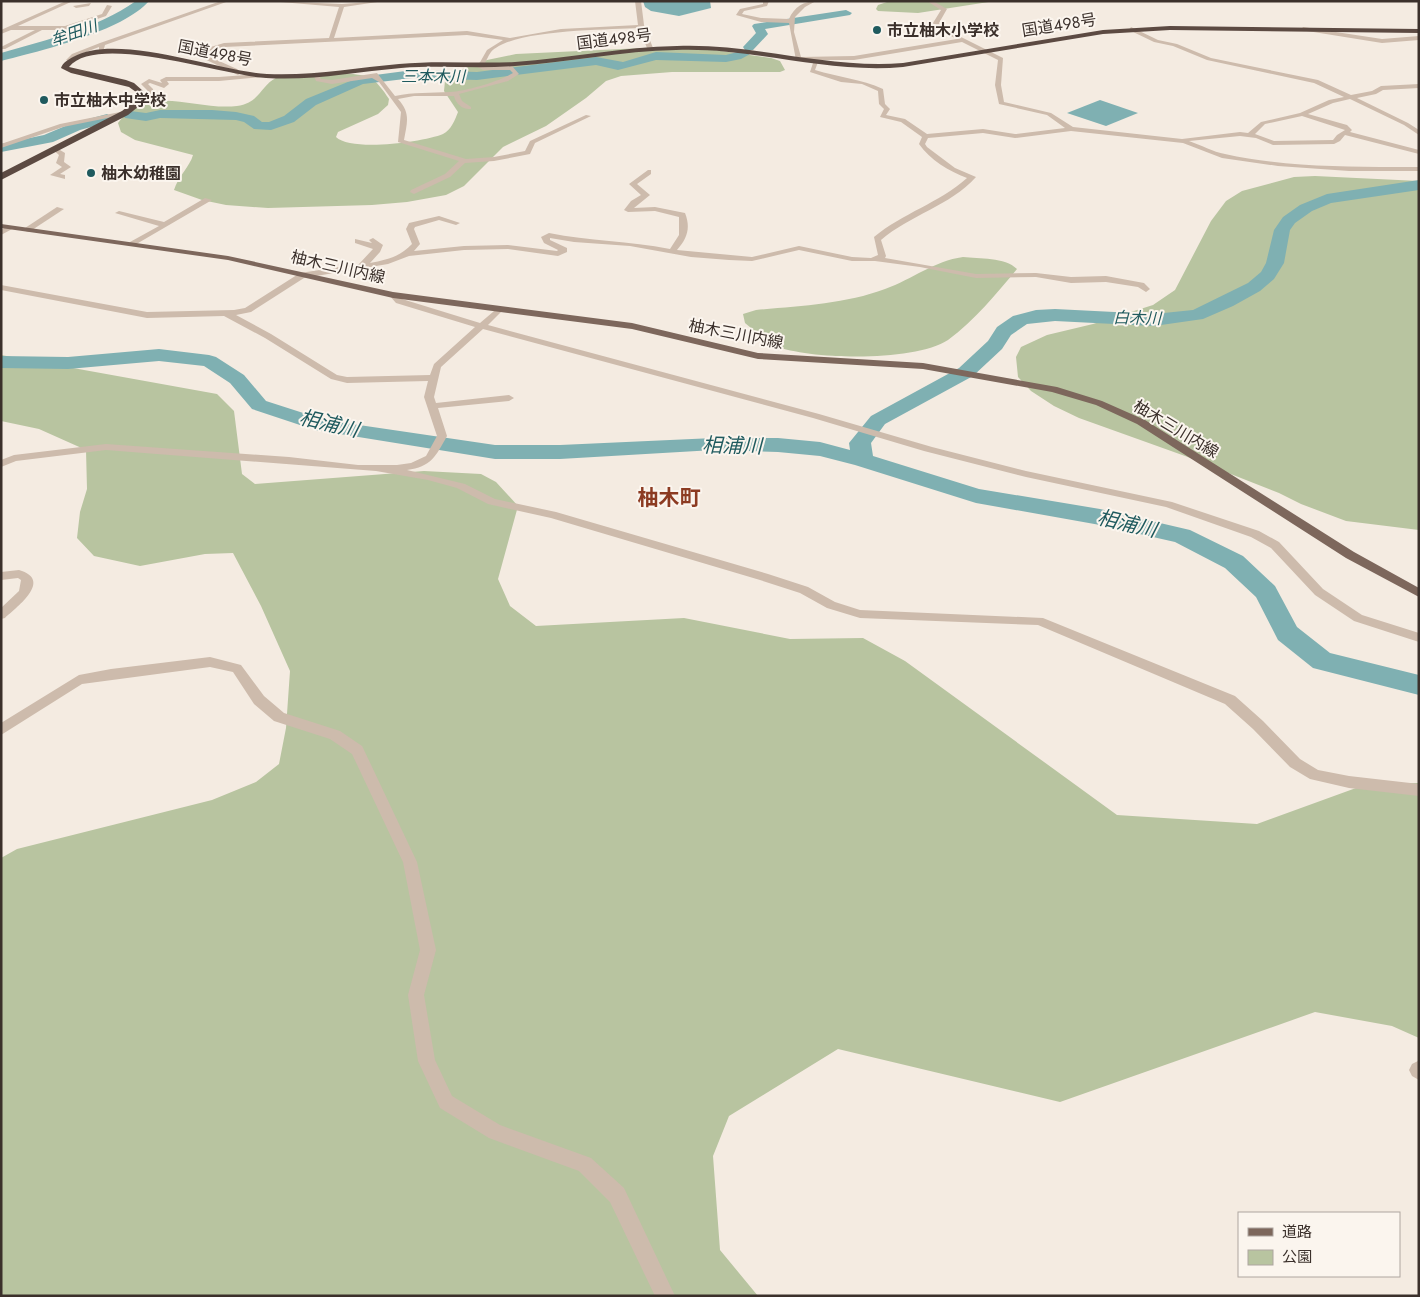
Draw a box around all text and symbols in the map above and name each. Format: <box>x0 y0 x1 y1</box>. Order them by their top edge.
street label: 国道498号 <box>1020 8 1098 42</box>
water label: 牟田川 <box>48 14 102 52</box>
place label: 市立柚木小学校 <box>887 19 999 42</box>
street label: 国道498号 <box>575 23 653 55</box>
marker: 市立柚木小学校 <box>871 24 883 36</box>
street label: 国道498号 <box>176 35 254 71</box>
water label: 三本木川 <box>401 65 467 88</box>
place label: 市立柚木中学校 <box>54 89 166 112</box>
marker: 市立柚木中学校 <box>38 94 50 106</box>
place label: 柚木幼稚園 <box>101 162 181 185</box>
marker: 柚木幼稚園 <box>85 167 97 179</box>
street label: 柚木三川内線 <box>289 245 387 289</box>
water label: 白木川 <box>1113 306 1163 330</box>
street label: 柚木三川内線 <box>687 314 785 354</box>
street label: 柚木三川内線 <box>1129 394 1223 464</box>
water label: 相浦川 <box>297 403 363 445</box>
water label: 相浦川 <box>702 431 764 461</box>
district label: 柚木町 <box>638 483 701 513</box>
water label: 相浦川 <box>1095 503 1161 545</box>
legend <box>1238 1212 1400 1277</box>
text: 道路 <box>1282 1221 1312 1243</box>
text: 公園 <box>1282 1246 1312 1268</box>

